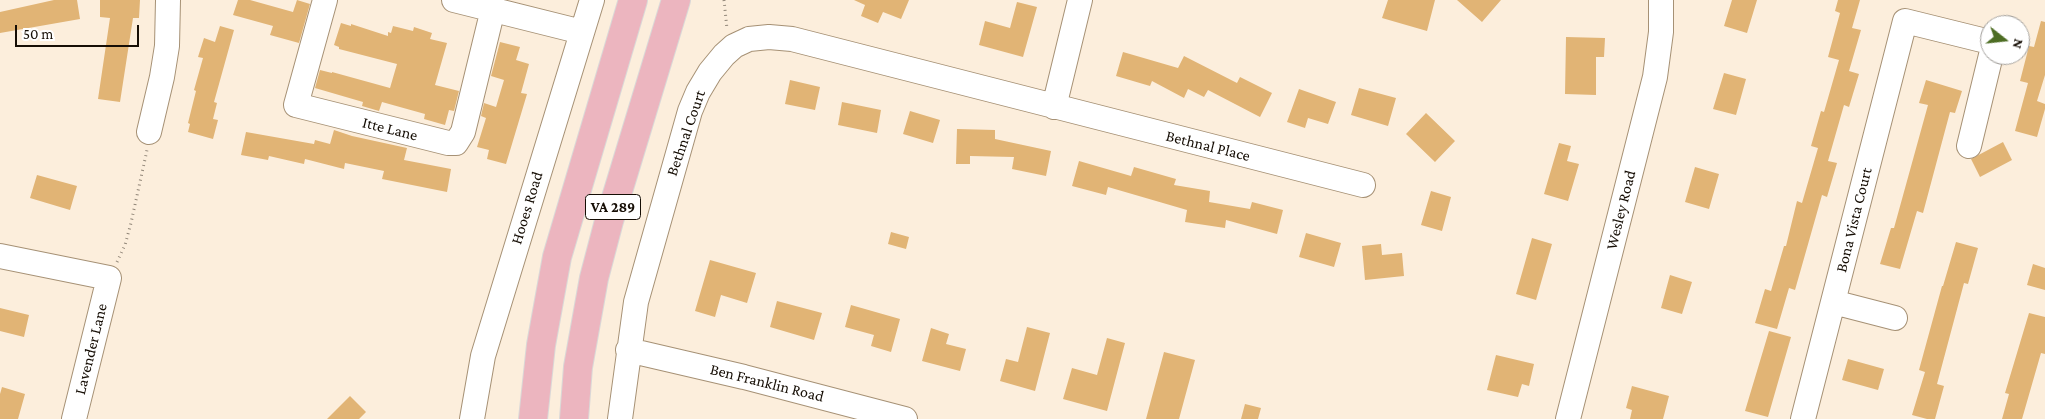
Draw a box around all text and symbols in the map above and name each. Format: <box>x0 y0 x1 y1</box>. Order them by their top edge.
scale bar <box>18 15 141 47</box>
north arrow <box>1980 15 2030 65</box>
text: 50 m <box>23 26 53 42</box>
text: N <box>2009 37 2027 51</box>
street label: Bethnal Court <box>662 87 710 179</box>
street label: Itte Lane <box>360 113 420 145</box>
street label: Bethnal Place <box>1164 126 1252 166</box>
street label: Bona Vista Court <box>1832 166 1876 274</box>
street label: Wesley Road <box>1602 168 1640 252</box>
street label: Hooes Road <box>507 169 547 247</box>
road number: VA 289 <box>586 194 640 220</box>
street label: Lavender Lane <box>70 301 112 397</box>
street label: Ben Franklin Road <box>708 360 826 406</box>

